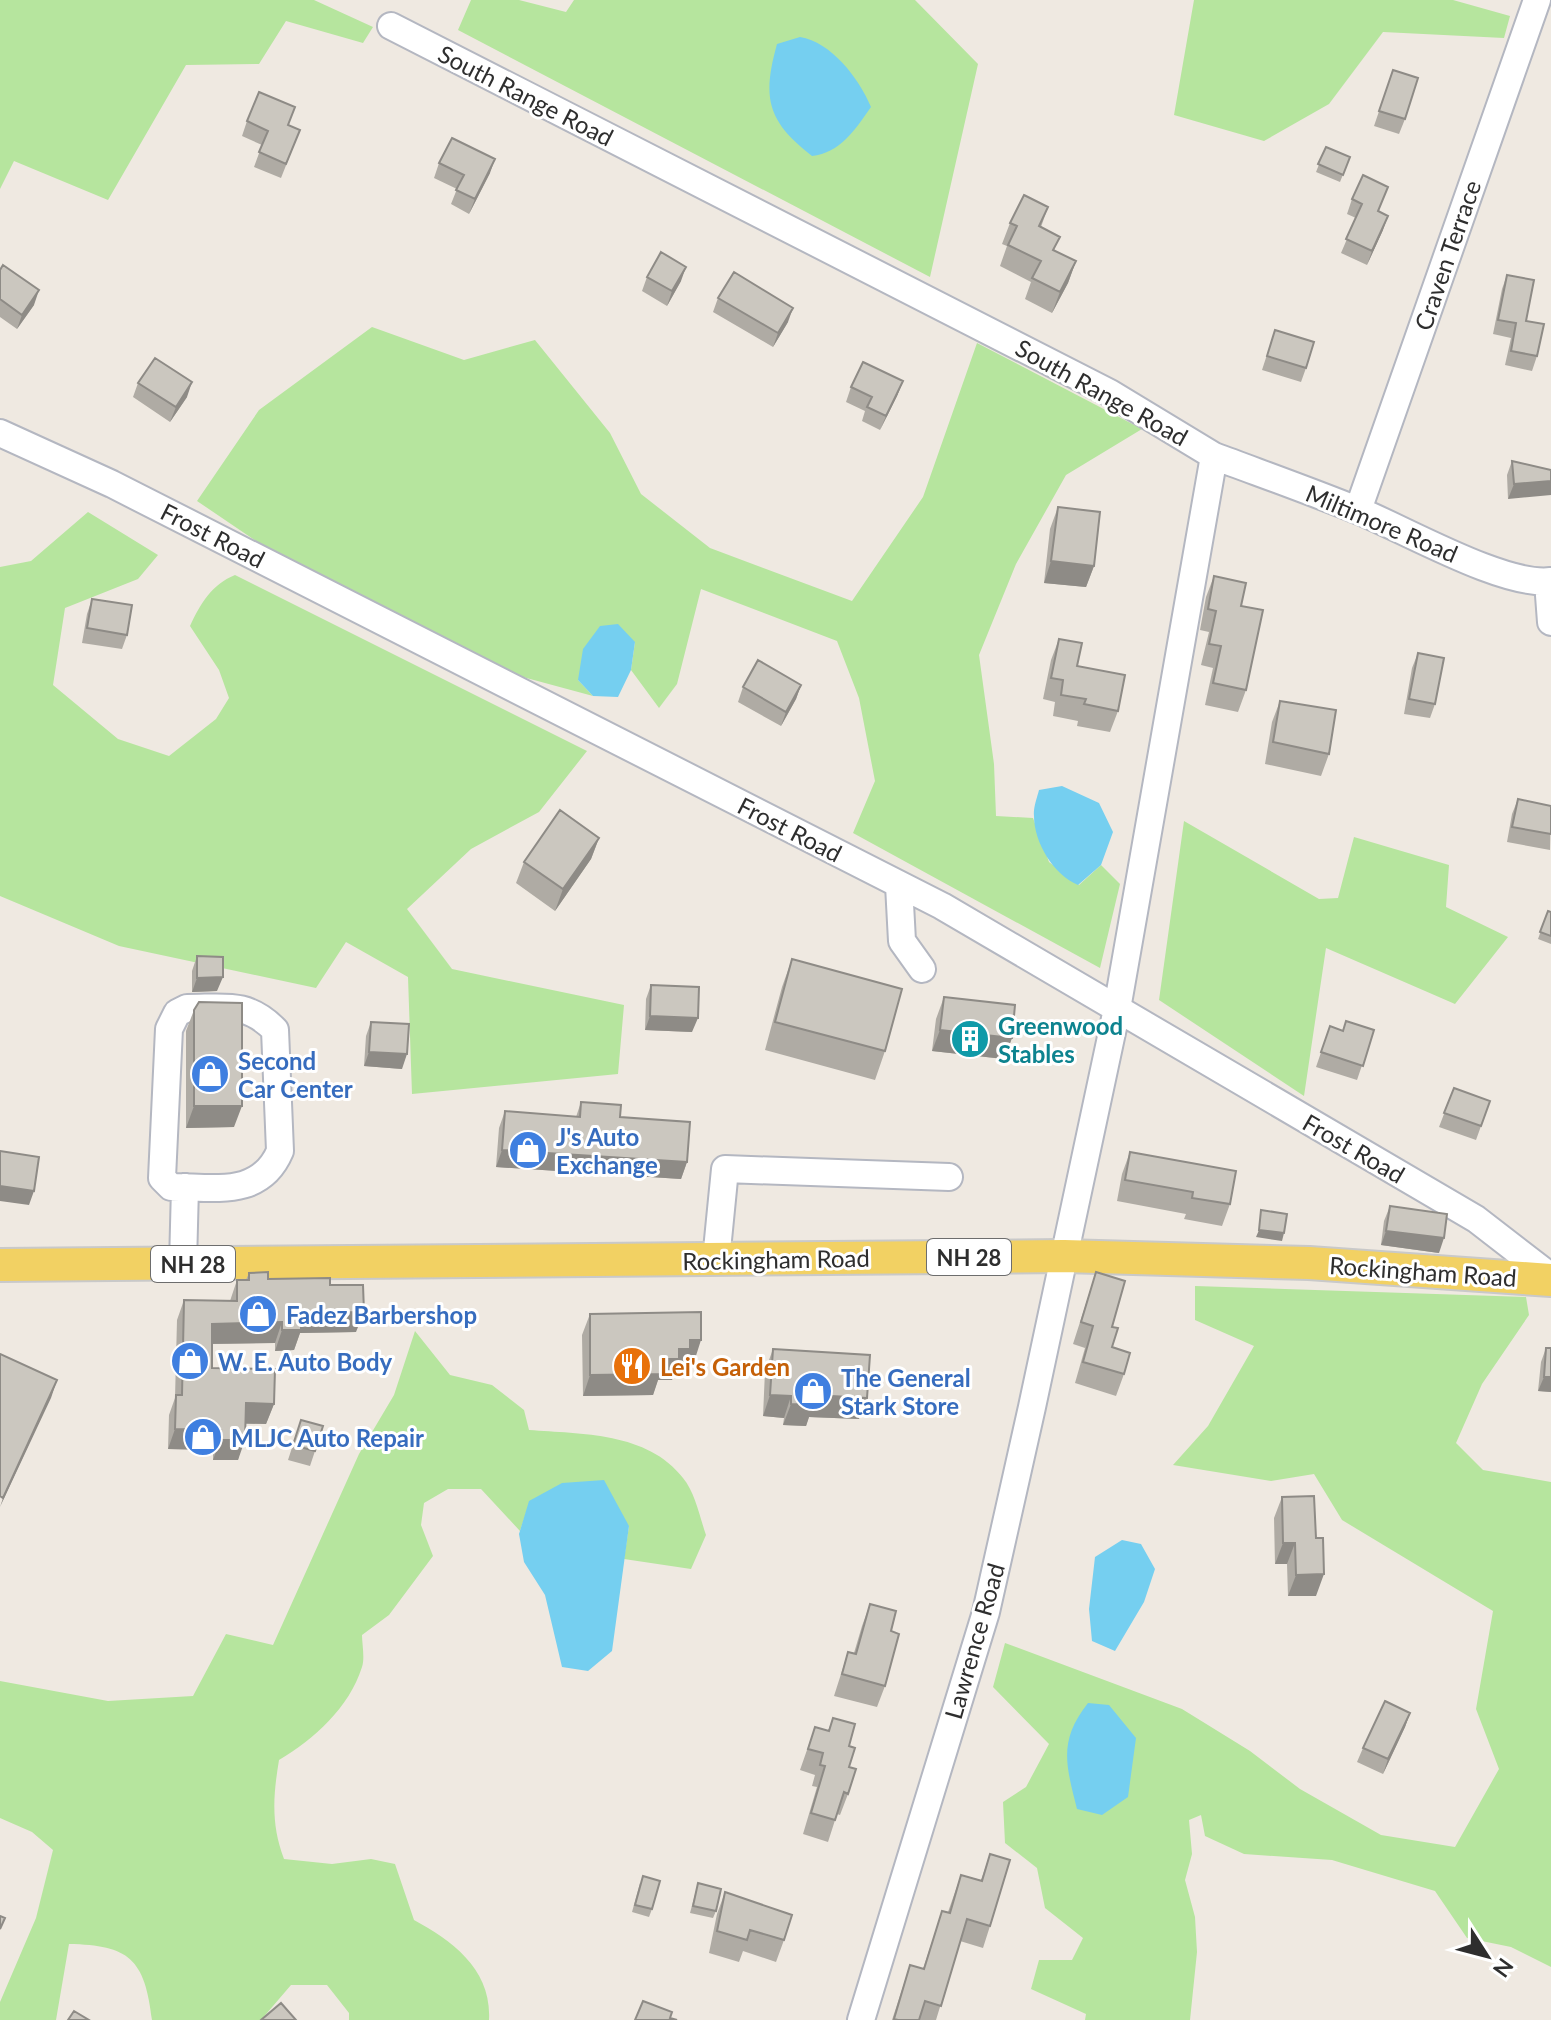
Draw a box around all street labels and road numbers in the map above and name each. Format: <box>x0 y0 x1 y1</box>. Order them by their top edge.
street label: South Range Road <box>434 38 618 152</box>
street label: Craven Terrace <box>1408 176 1486 334</box>
street label: South Range Road <box>1011 333 1193 451</box>
street label: Miltimore Road <box>1302 478 1462 568</box>
street label: Frost Road <box>156 496 270 574</box>
street label: Frost Road <box>733 790 847 868</box>
street label: Frost Road <box>1298 1107 1410 1189</box>
road number: NH 28 <box>927 1239 1011 1275</box>
street label: Rockingham Road <box>682 1243 870 1275</box>
road number: NH 28 <box>151 1246 235 1282</box>
street label: Rockingham Road <box>1328 1250 1518 1292</box>
street label: Lawrence Road <box>938 1560 1010 1722</box>

